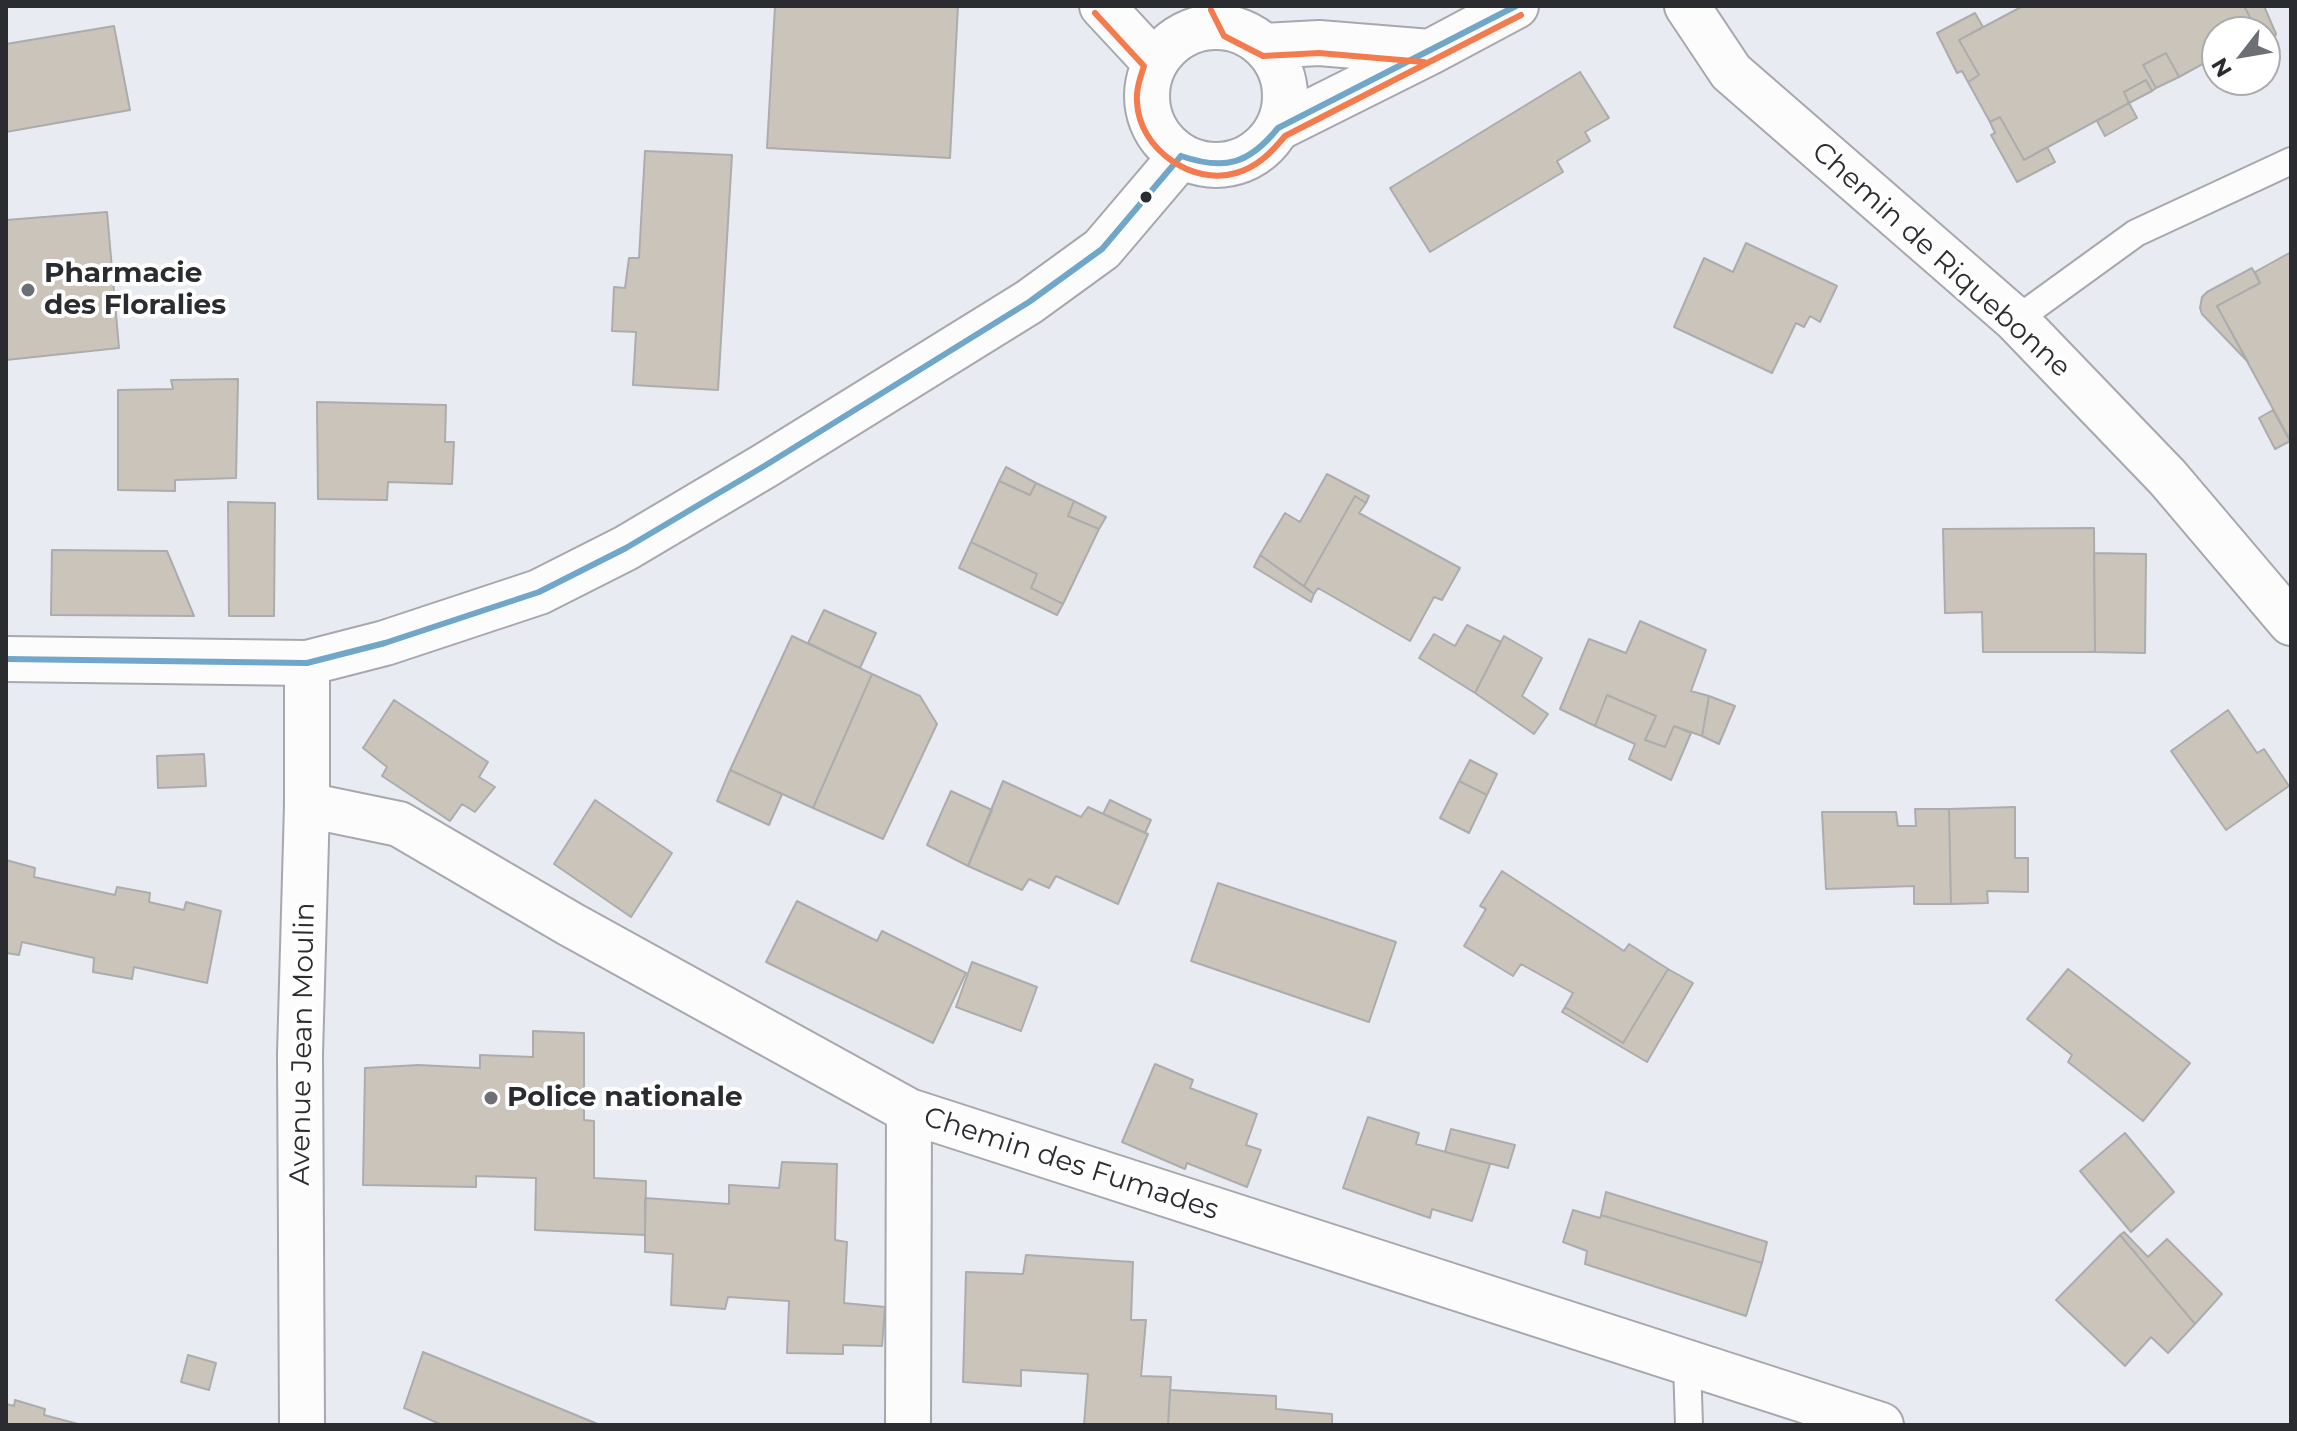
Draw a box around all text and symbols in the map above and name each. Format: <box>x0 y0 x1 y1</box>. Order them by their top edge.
north arrow <box>2201 16 2281 96</box>
text: N <box>2206 53 2238 82</box>
street label: Chemin de Riquebonne <box>1805 135 2077 385</box>
unlabelled marker <box>1138 189 1154 205</box>
place label: Pharmacie des Floralies <box>44 257 226 323</box>
marker: Pharmacie des Floralies <box>19 281 37 299</box>
street label: Avenue Jean Moulin <box>284 902 322 1186</box>
place label: Police nationale <box>507 1081 743 1115</box>
marker: Police nationale <box>482 1089 500 1107</box>
street label: Chemin des Fumades <box>919 1100 1223 1228</box>

